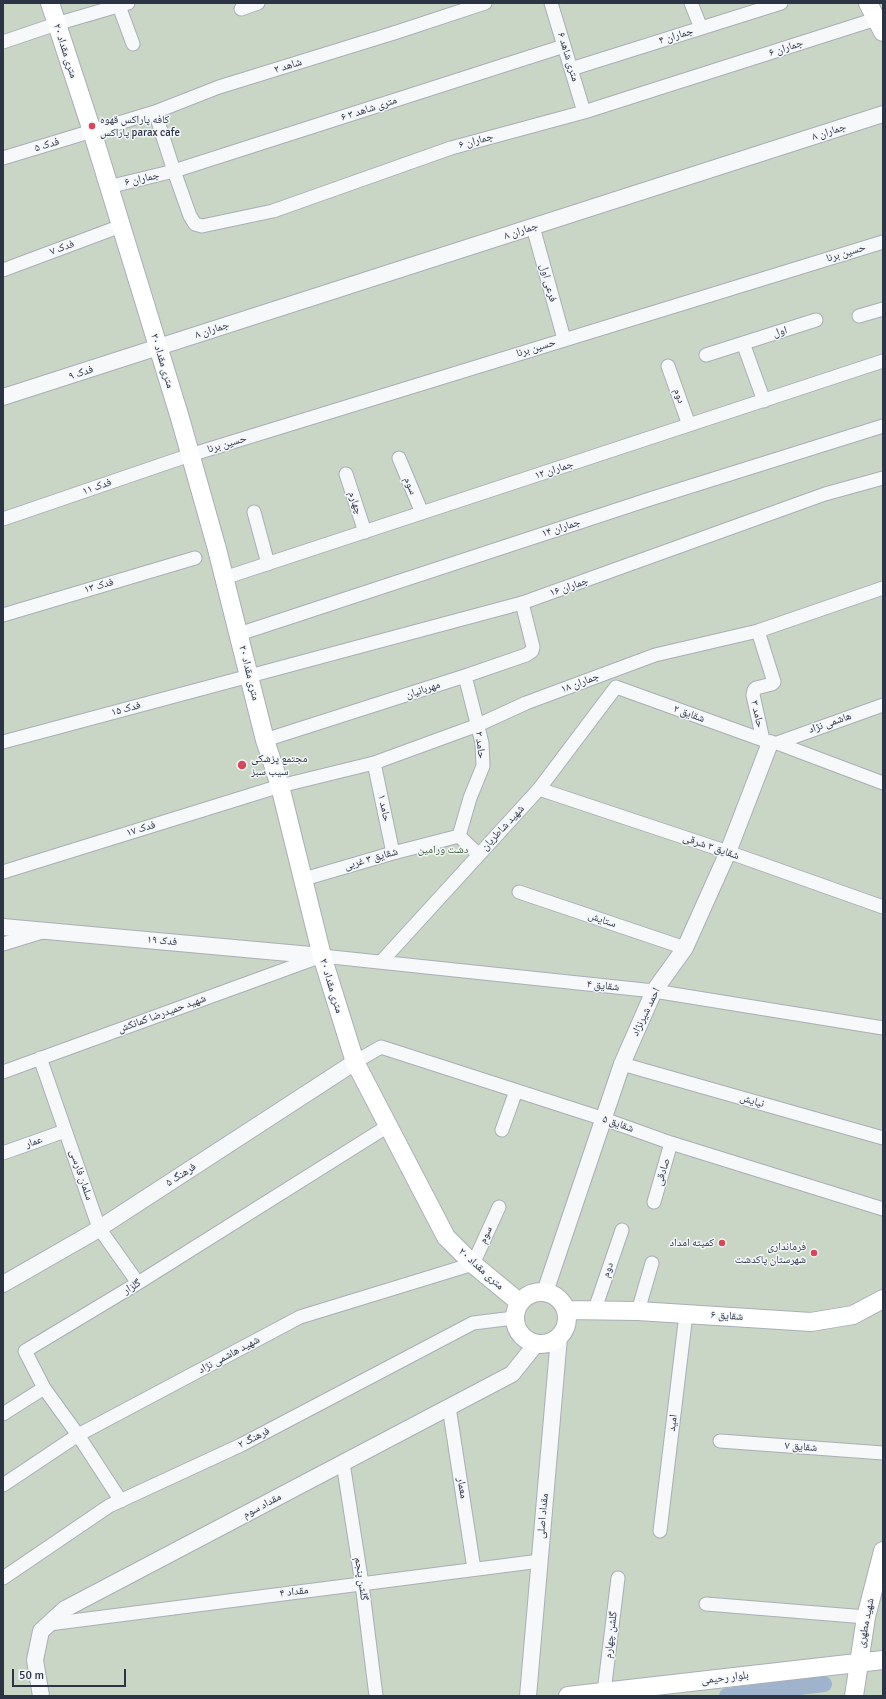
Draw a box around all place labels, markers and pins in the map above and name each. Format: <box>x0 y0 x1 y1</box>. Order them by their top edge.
place label: کافه پاراکس قهوه پاراکس parax cafe <box>100 113 180 139</box>
marker: کافه پاراکس قهوه پاراکس parax cafe <box>87 121 97 131</box>
place label: مجتمع پزشکی سیب سبز <box>251 752 308 778</box>
marker: مجتمع پزشکی سیب سبز <box>236 759 248 771</box>
place label: کمیته امداد <box>670 1236 714 1250</box>
marker: کمیته امداد <box>717 1238 727 1248</box>
place label: فرمانداری شهرستان پاکدشت <box>735 1240 806 1266</box>
marker: فرمانداری شهرستان پاکدشت <box>809 1248 819 1258</box>

